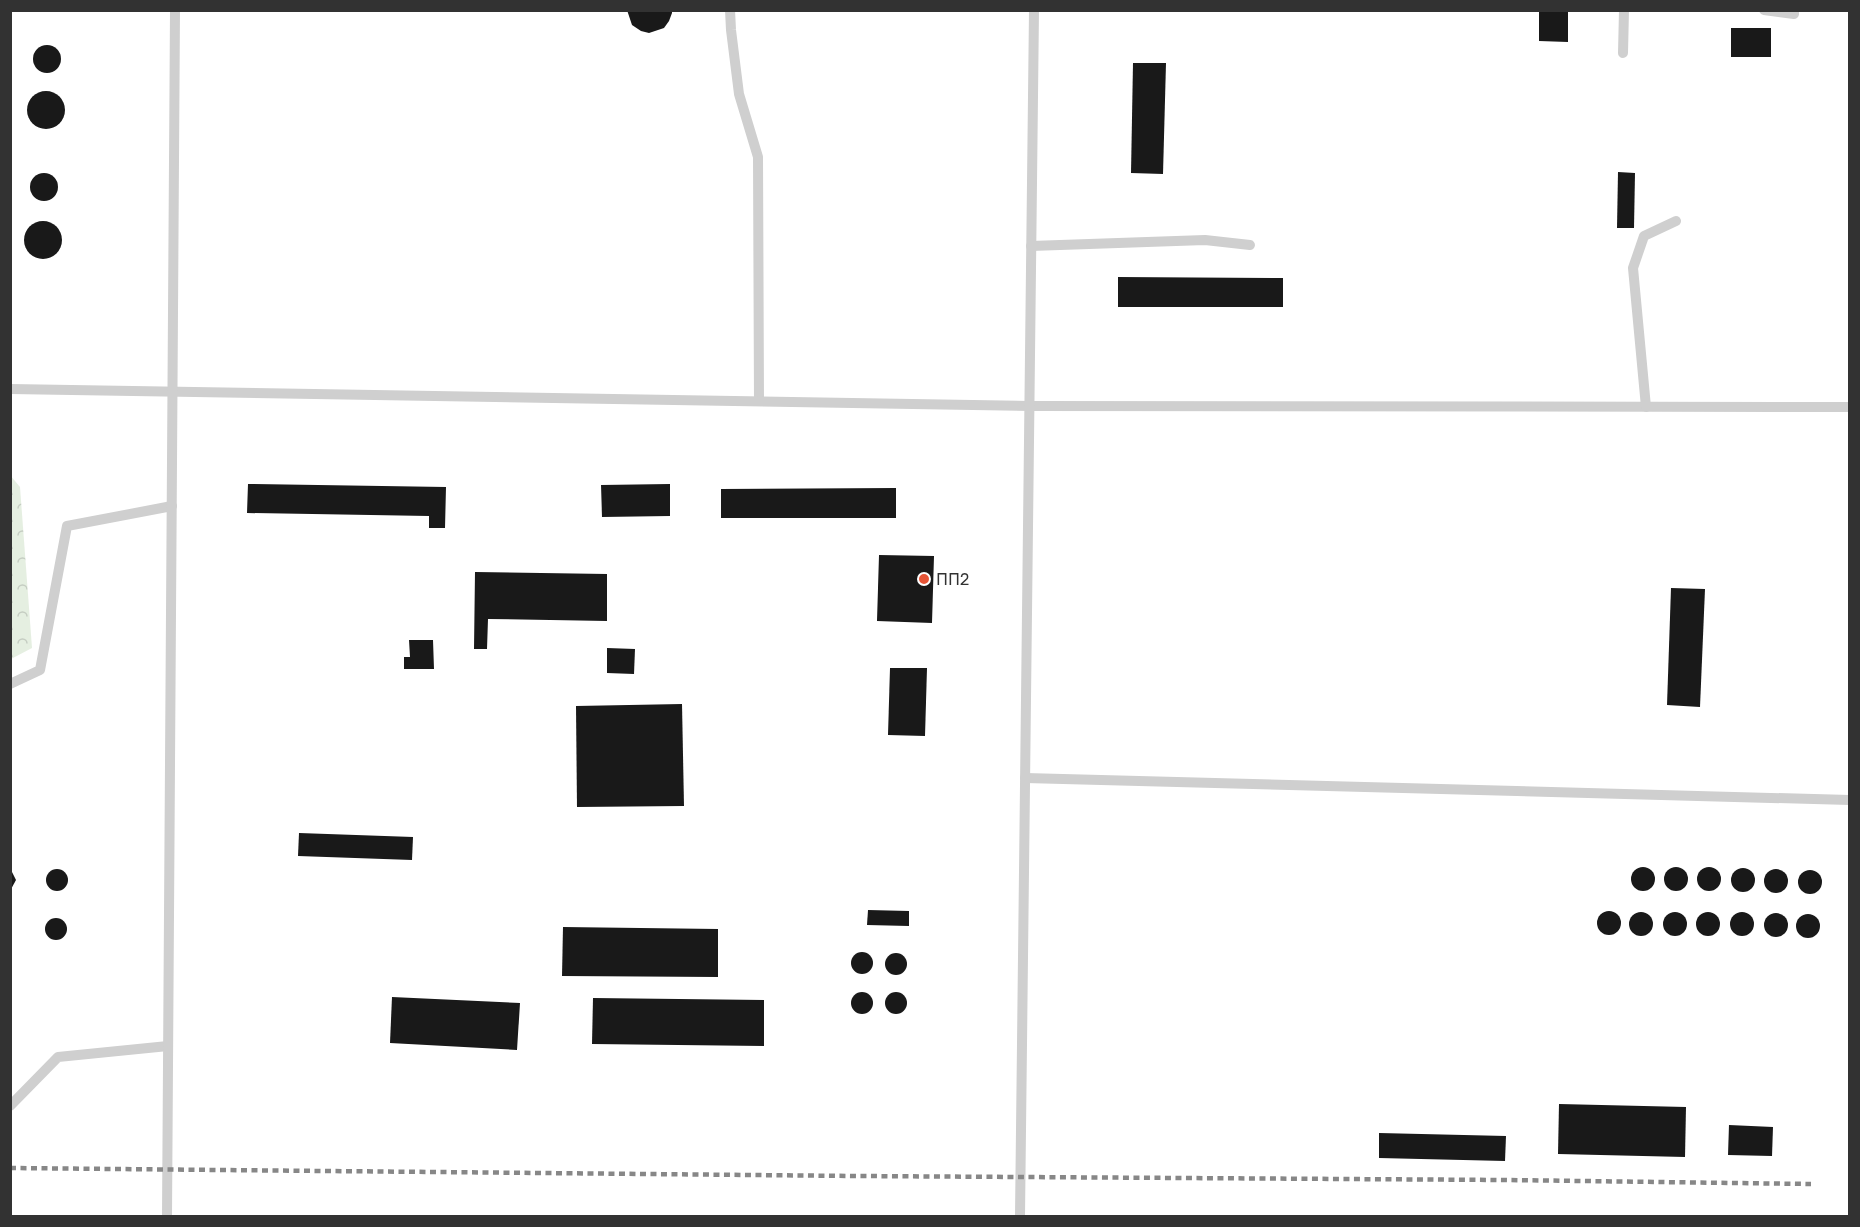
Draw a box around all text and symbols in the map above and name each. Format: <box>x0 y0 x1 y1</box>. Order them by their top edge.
place label: ПП2 <box>936 569 969 589</box>
marker: ПП2 <box>917 572 931 586</box>

